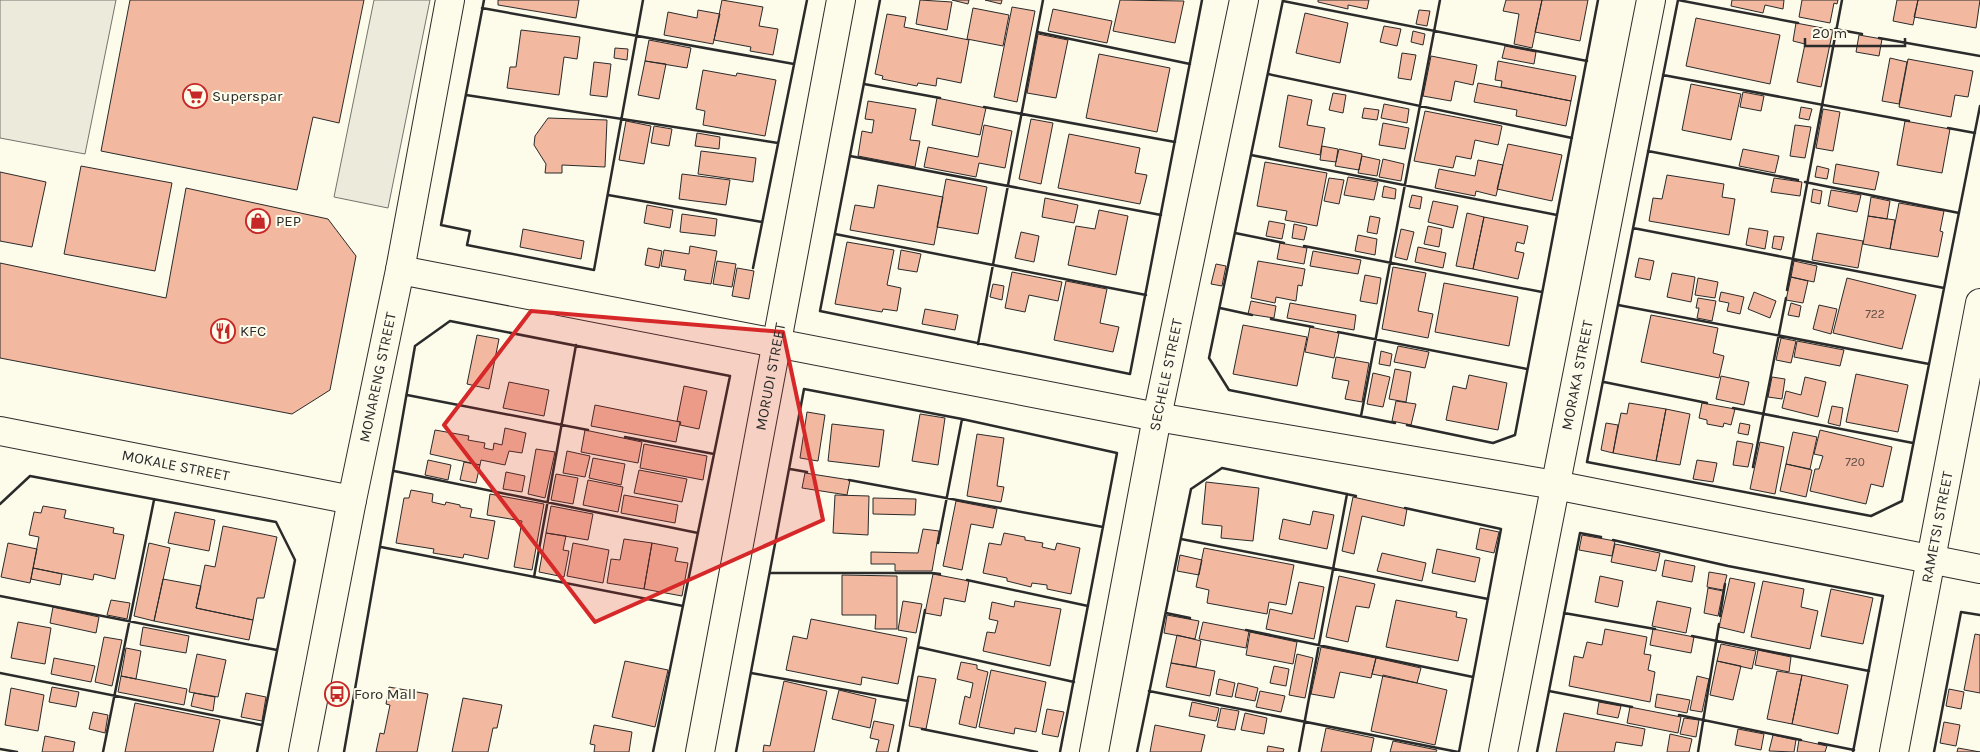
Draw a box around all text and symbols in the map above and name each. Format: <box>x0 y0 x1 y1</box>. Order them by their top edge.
scale bar <box>1805 15 1905 47</box>
text: 20 m <box>1812 24 1847 42</box>
supermarket icon: Superspar <box>182 83 208 109</box>
place label: Superspar <box>212 87 283 105</box>
shop icon: PEP <box>245 208 271 234</box>
place label: PEP <box>276 212 301 230</box>
house number: 722 <box>1865 307 1885 321</box>
street label: MONARENG STREET <box>355 310 400 444</box>
street label: SECHELE STREET <box>1146 316 1186 432</box>
restaurant icon: KFC <box>210 318 236 344</box>
street label: MORAKA STREET <box>1558 318 1597 432</box>
street label: MORUDI STREET <box>751 321 789 432</box>
place label: KFC <box>240 322 266 340</box>
street label: MOKALE STREET <box>120 446 232 485</box>
house number: 720 <box>1845 455 1865 469</box>
street label: RAMETSI STREET <box>1918 469 1957 585</box>
bus stop icon: Foro Mall <box>324 681 350 707</box>
place label: Foro Mall <box>354 685 416 703</box>

